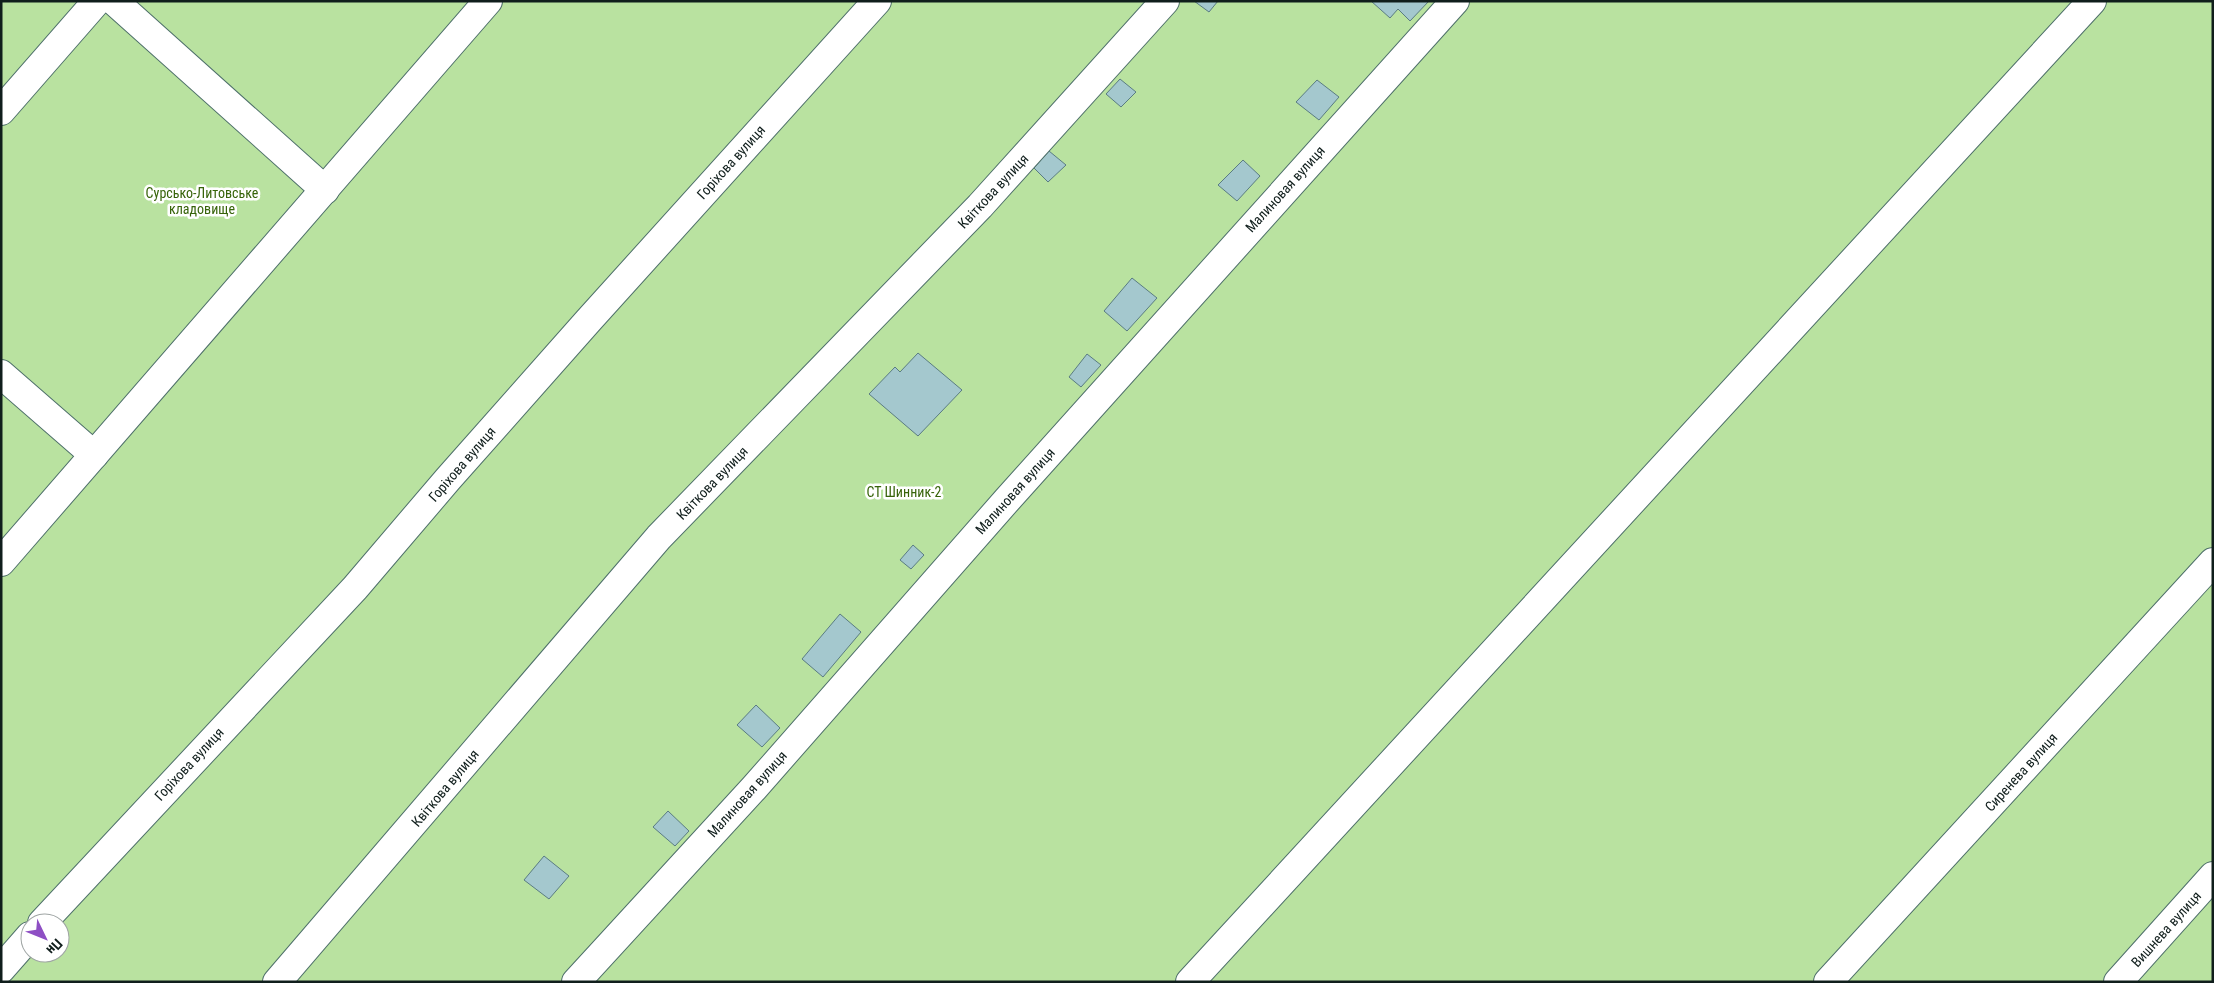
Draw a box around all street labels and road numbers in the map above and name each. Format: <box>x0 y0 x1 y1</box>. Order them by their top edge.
street label: Горіхова вулиця <box>694 122 768 202</box>
street label: Малиновая вулиця <box>1242 143 1328 235</box>
street label: Квіткова вулиця <box>955 151 1031 231</box>
street label: Горіхова вулиця <box>425 423 499 505</box>
street label: Квіткова вулиця <box>673 443 751 523</box>
street label: Малиновая вулиця <box>972 445 1058 537</box>
street label: Горіхова вулиця <box>151 724 227 804</box>
street label: Сиренева вулиця <box>1982 729 2060 815</box>
street label: Квіткова вулиця <box>408 746 482 830</box>
street label: Малиновая вулиця <box>704 748 790 840</box>
street label: Вишнева вулиця <box>2128 888 2204 970</box>

